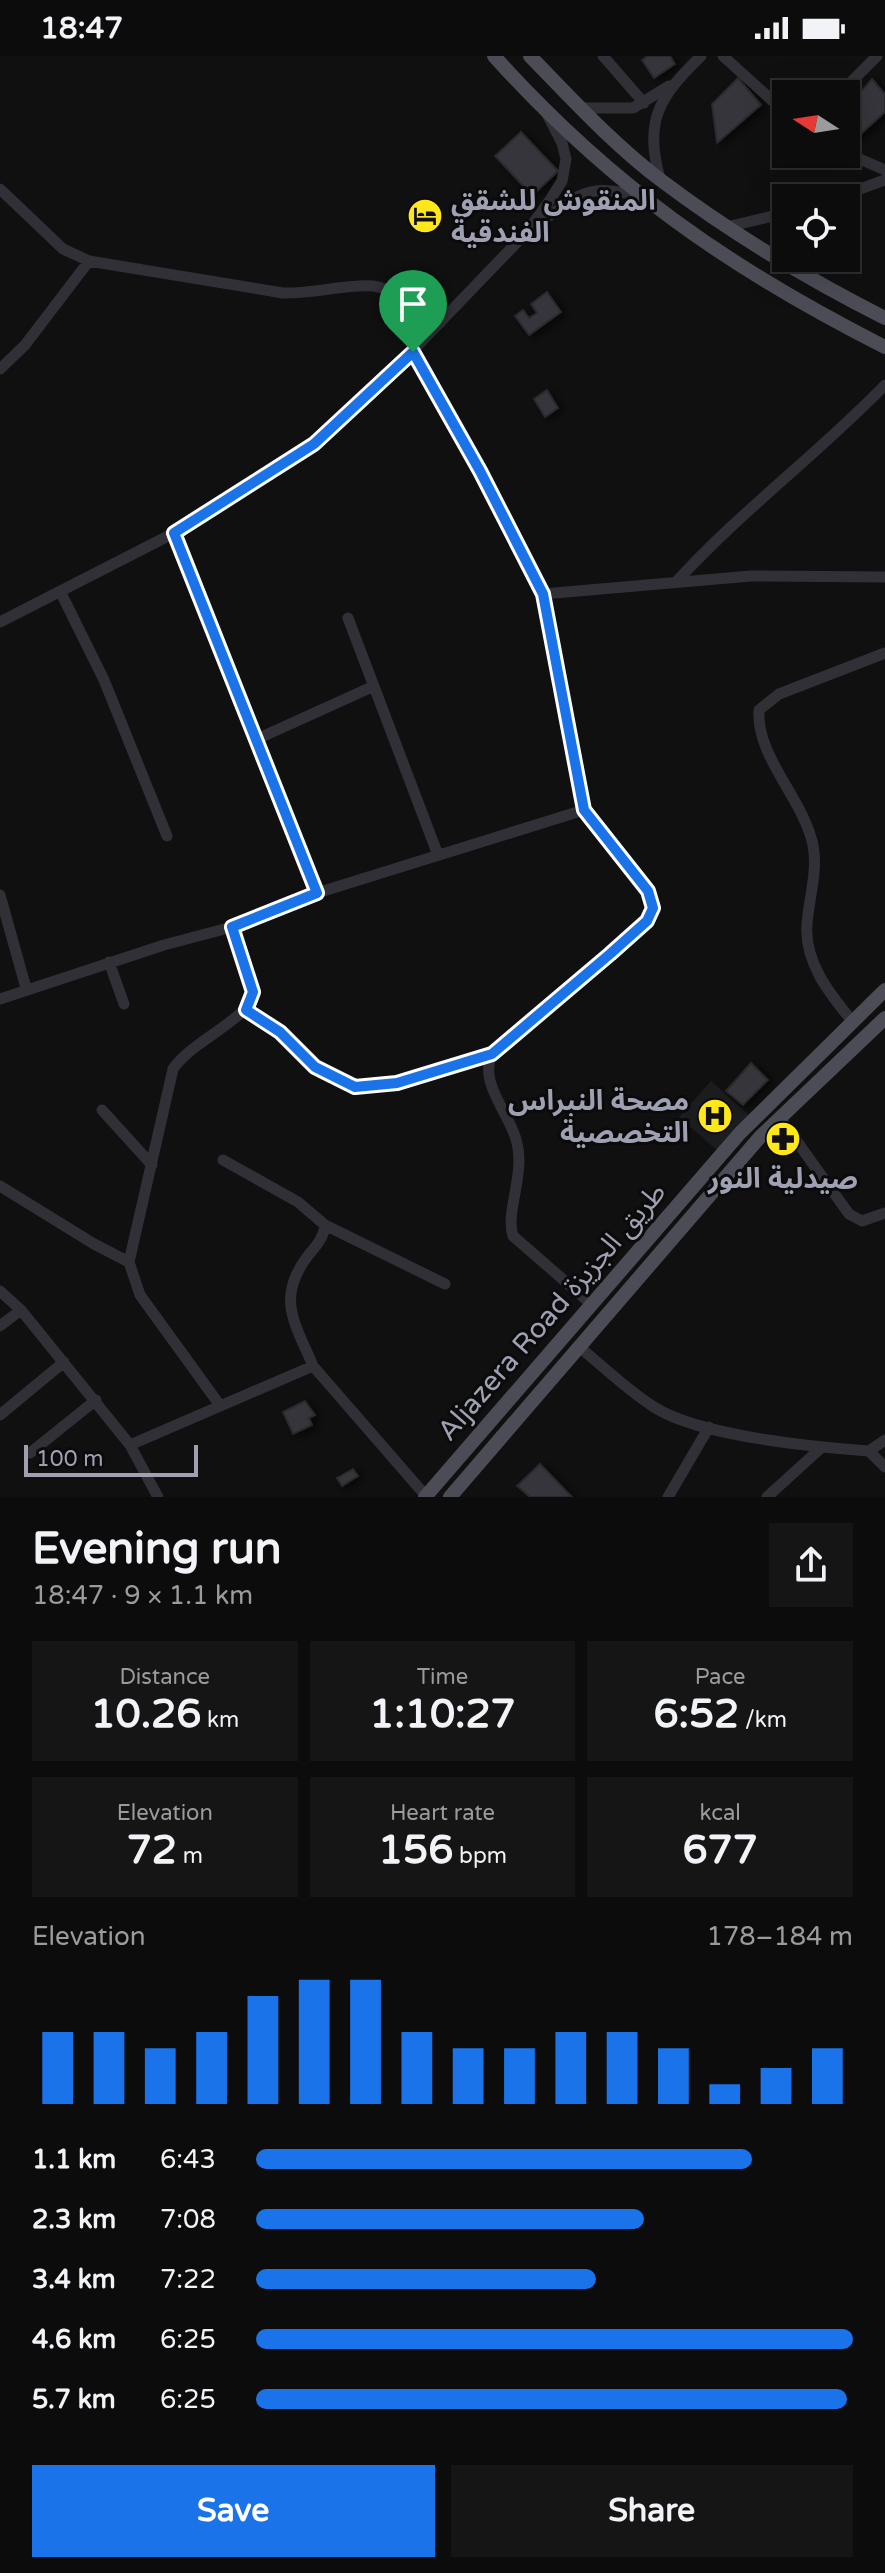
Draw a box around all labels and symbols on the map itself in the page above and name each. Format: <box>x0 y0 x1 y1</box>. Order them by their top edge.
north arrow <box>772 80 860 168</box>
place label: المنقوش للشقق الفندقية <box>451 184 656 250</box>
hotel icon: المنقوش للشقق الفندقية <box>406 197 444 235</box>
pin <box>379 270 447 352</box>
place label: مصحة النبراس التخصصية <box>508 1084 689 1150</box>
hospital icon: مصحة النبراس التخصصية <box>696 1097 734 1135</box>
pharmacy icon: صيدلية النور <box>764 1120 802 1158</box>
place label: صيدلية النور <box>707 1162 858 1196</box>
street label: Aljazera Road طريق الجزيزة <box>430 1176 673 1448</box>
scale bar <box>24 1441 198 1477</box>

